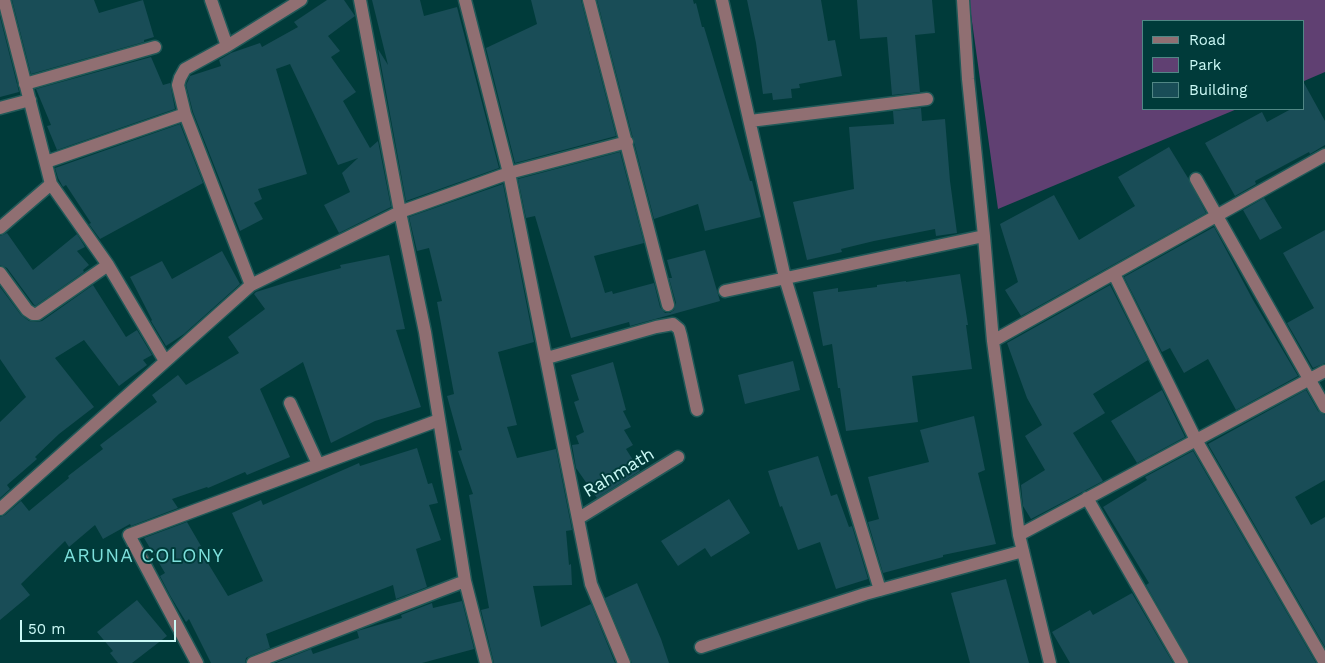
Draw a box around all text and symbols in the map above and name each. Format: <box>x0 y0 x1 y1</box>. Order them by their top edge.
legend <box>1142 20 1305 110</box>
text: Road <box>1189 31 1226 49</box>
text: Park <box>1189 56 1221 74</box>
text: Building <box>1189 81 1247 99</box>
street label: Rahmath <box>580 443 658 503</box>
district label: ARUNA COLONY <box>62 545 226 567</box>
scale bar <box>22 610 179 642</box>
text: 50 m <box>28 620 65 638</box>

